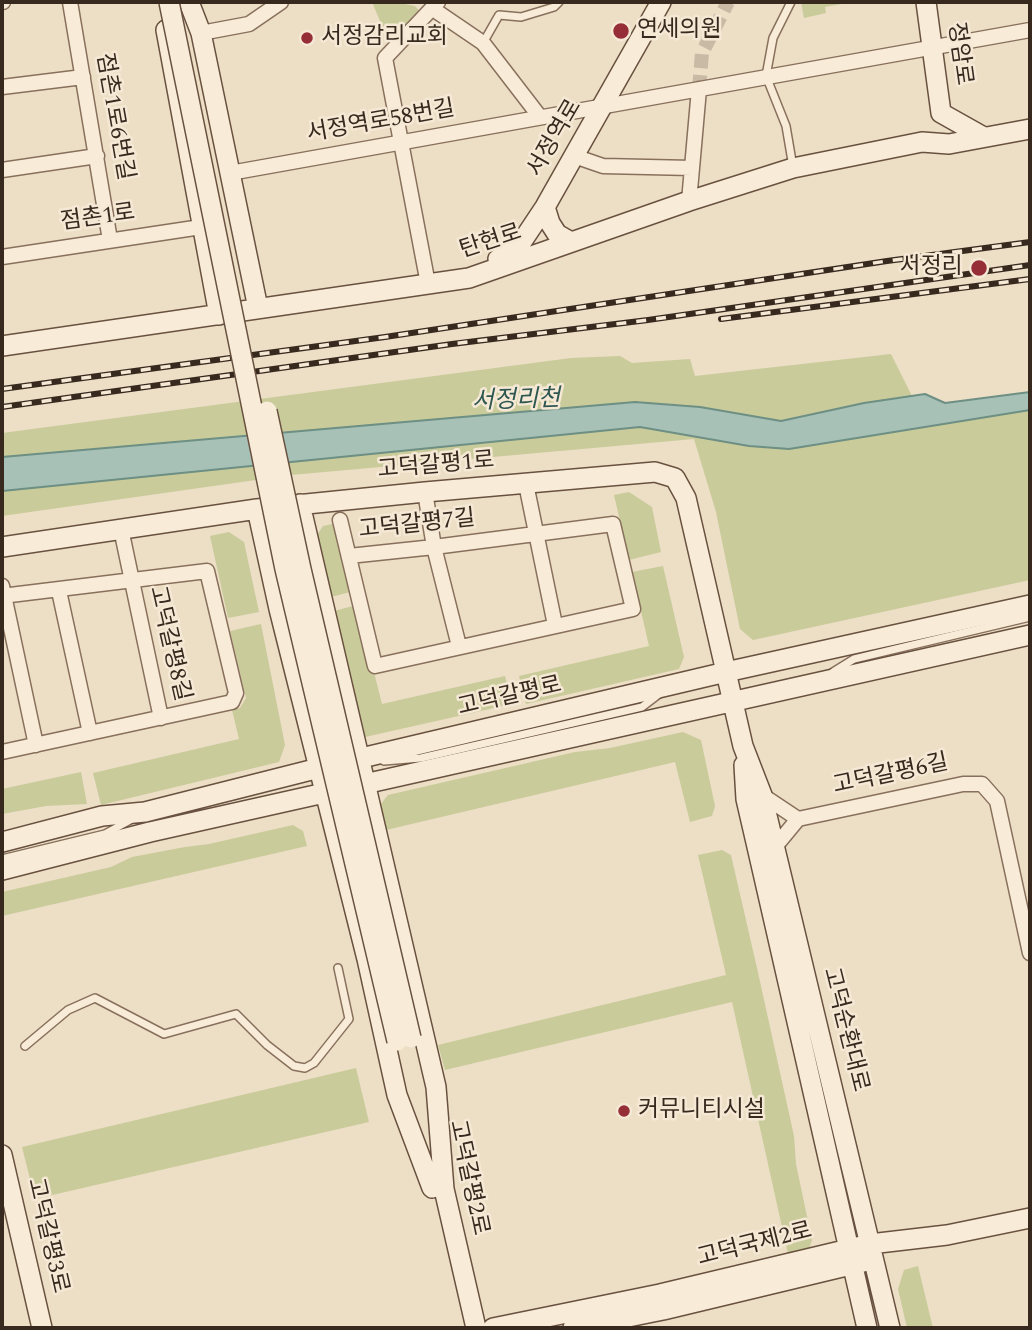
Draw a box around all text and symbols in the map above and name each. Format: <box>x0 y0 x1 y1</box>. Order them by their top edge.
place label: 연세의원 <box>637 17 722 45</box>
marker: 연세의원 <box>611 21 631 41</box>
street label: 정암로 <box>940 21 976 87</box>
place label: 서정감리교회 <box>321 24 448 52</box>
marker: 서정감리교회 <box>299 30 315 46</box>
street label: 점촌1로6번길 <box>88 51 138 183</box>
street label: 서정역로 <box>523 95 589 183</box>
street label: 서정역로58번길 <box>305 96 457 150</box>
street label: 점촌1로 <box>59 200 137 238</box>
street label: 탄현로 <box>457 220 525 266</box>
place label: 서정리 <box>900 254 963 282</box>
marker: 서정리 <box>969 258 989 278</box>
water label: 서정리천 <box>471 386 561 418</box>
street label: 고덕갈평1로 <box>376 448 496 486</box>
street label: 고덕갈평7길 <box>357 506 477 546</box>
street label: 고덕갈평8길 <box>141 584 195 704</box>
street label: 고덕갈평로 <box>455 673 565 723</box>
street label: 고덕갈평6길 <box>831 750 951 802</box>
street label: 고덕순환대로 <box>815 965 873 1095</box>
place label: 커뮤니티시설 <box>638 1097 765 1125</box>
marker: 커뮤니티시설 <box>616 1103 632 1119</box>
street label: 고덕갈평2로 <box>441 1118 493 1238</box>
street label: 고덕갈평3로 <box>19 1176 73 1296</box>
street label: 고덕국제2로 <box>695 1218 815 1274</box>

